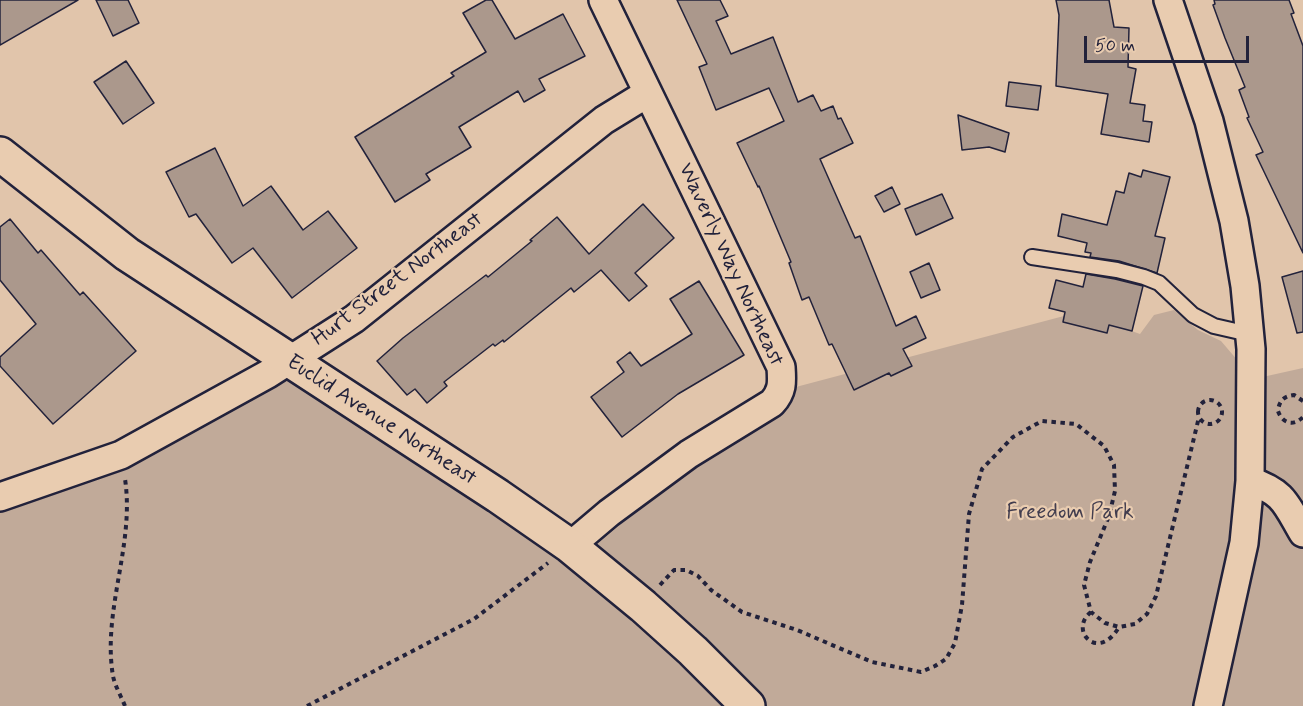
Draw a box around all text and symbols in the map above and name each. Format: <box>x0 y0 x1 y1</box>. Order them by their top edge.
scale bar <box>1087 24 1252 62</box>
text: 50 m <box>1095 34 1135 58</box>
street label: Waverly Way Northeast <box>671 159 789 371</box>
street label: Hurt Street Northeast <box>307 207 489 353</box>
street label: Euclid Avenue Northeast <box>281 350 481 492</box>
park label: Freedom Park <box>1006 500 1134 526</box>

